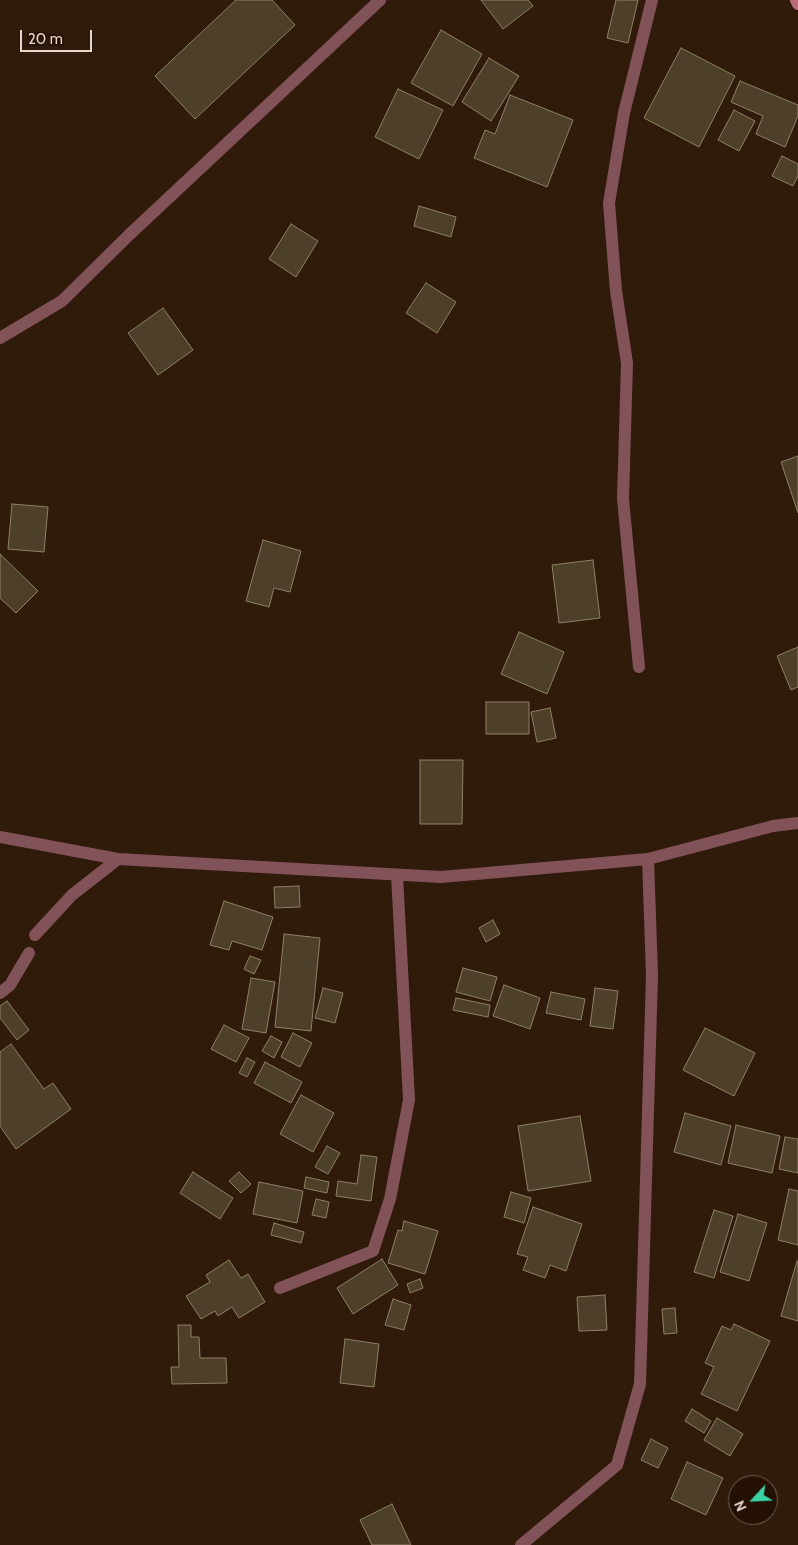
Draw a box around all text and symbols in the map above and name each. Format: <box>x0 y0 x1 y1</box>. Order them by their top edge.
scale bar <box>22 20 95 52</box>
text: 20 m <box>28 30 63 48</box>
north arrow <box>728 1475 778 1525</box>
text: N <box>730 1498 751 1514</box>

